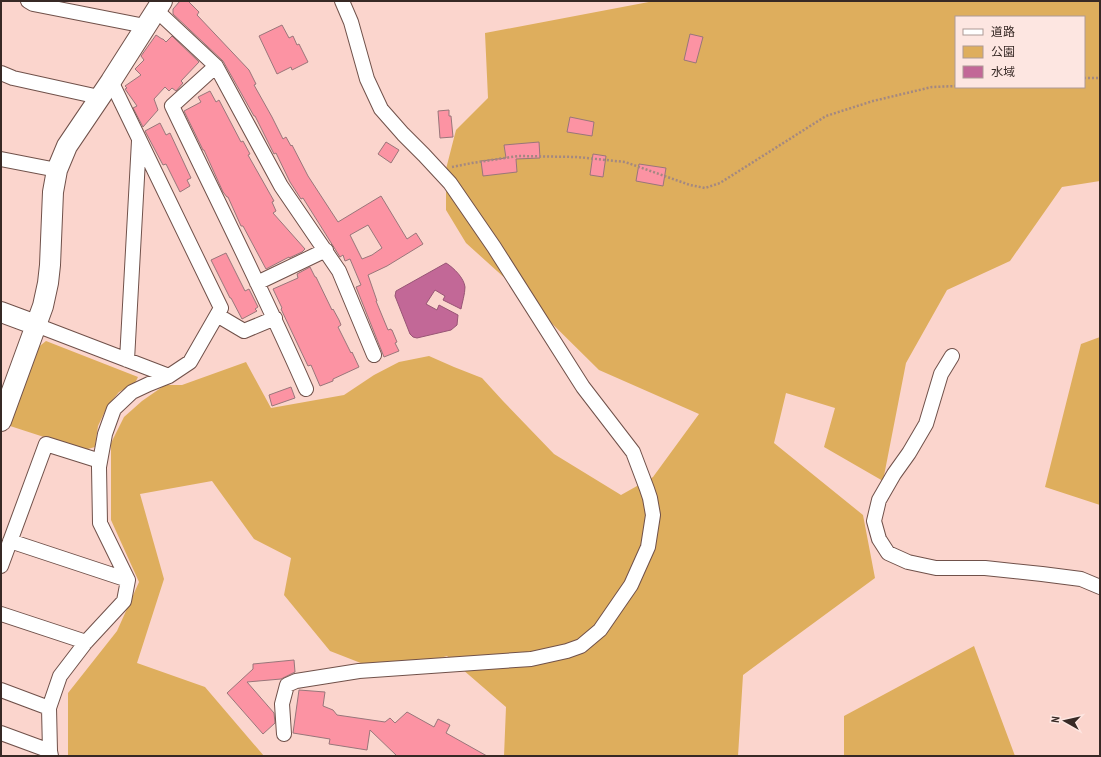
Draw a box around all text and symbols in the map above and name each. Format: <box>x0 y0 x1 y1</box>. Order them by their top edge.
legend <box>955 16 1085 88</box>
text: 道路 <box>991 24 1015 39</box>
text: 公園 <box>991 44 1015 59</box>
text: 水域 <box>991 64 1015 79</box>
north arrow <box>1045 701 1085 741</box>
text: N <box>1048 716 1062 724</box>

